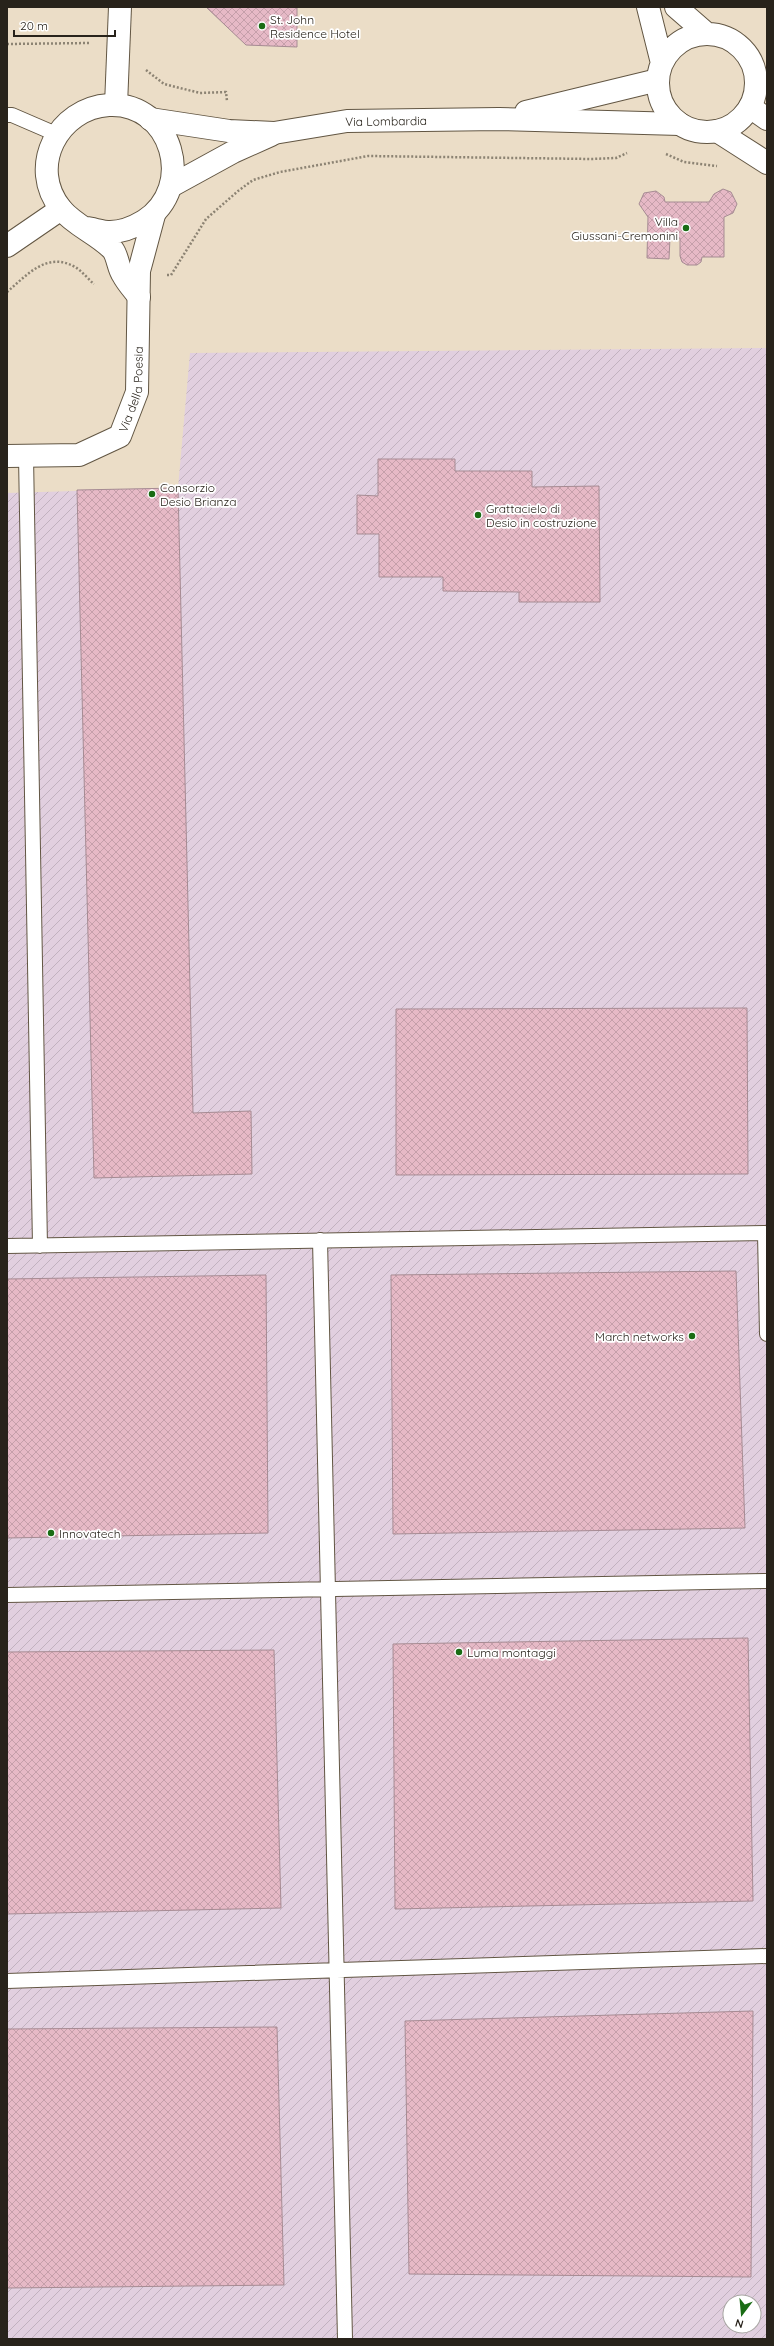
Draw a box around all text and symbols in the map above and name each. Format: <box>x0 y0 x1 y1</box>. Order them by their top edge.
scale bar <box>14 12 115 38</box>
place label: St. John Residence Hotel <box>270 12 360 41</box>
text: 20 m <box>20 18 48 33</box>
marker: St. John Residence Hotel <box>257 21 267 31</box>
street label: Via Lombardia <box>345 112 427 129</box>
place label: Villa Giussani-Cremonini <box>571 214 678 243</box>
marker: Villa Giussani-Cremonini <box>681 223 691 233</box>
street label: Via della Poesia <box>115 346 145 434</box>
place label: Consorzio Desio Brianza <box>160 480 236 509</box>
marker: Consorzio Desio Brianza <box>147 489 157 499</box>
place label: Grattacielo di Desio in costruzione <box>486 501 597 530</box>
marker: Grattacielo di Desio in costruzione <box>473 510 483 520</box>
place label: March networks <box>595 1329 684 1344</box>
marker: March networks <box>687 1331 697 1341</box>
place label: Innovatech <box>59 1526 120 1541</box>
marker: Innovatech <box>46 1528 56 1538</box>
place label: Luma montaggi <box>467 1645 556 1660</box>
marker: Luma montaggi <box>454 1647 464 1657</box>
north arrow <box>722 2294 762 2334</box>
text: N <box>733 2316 745 2331</box>

